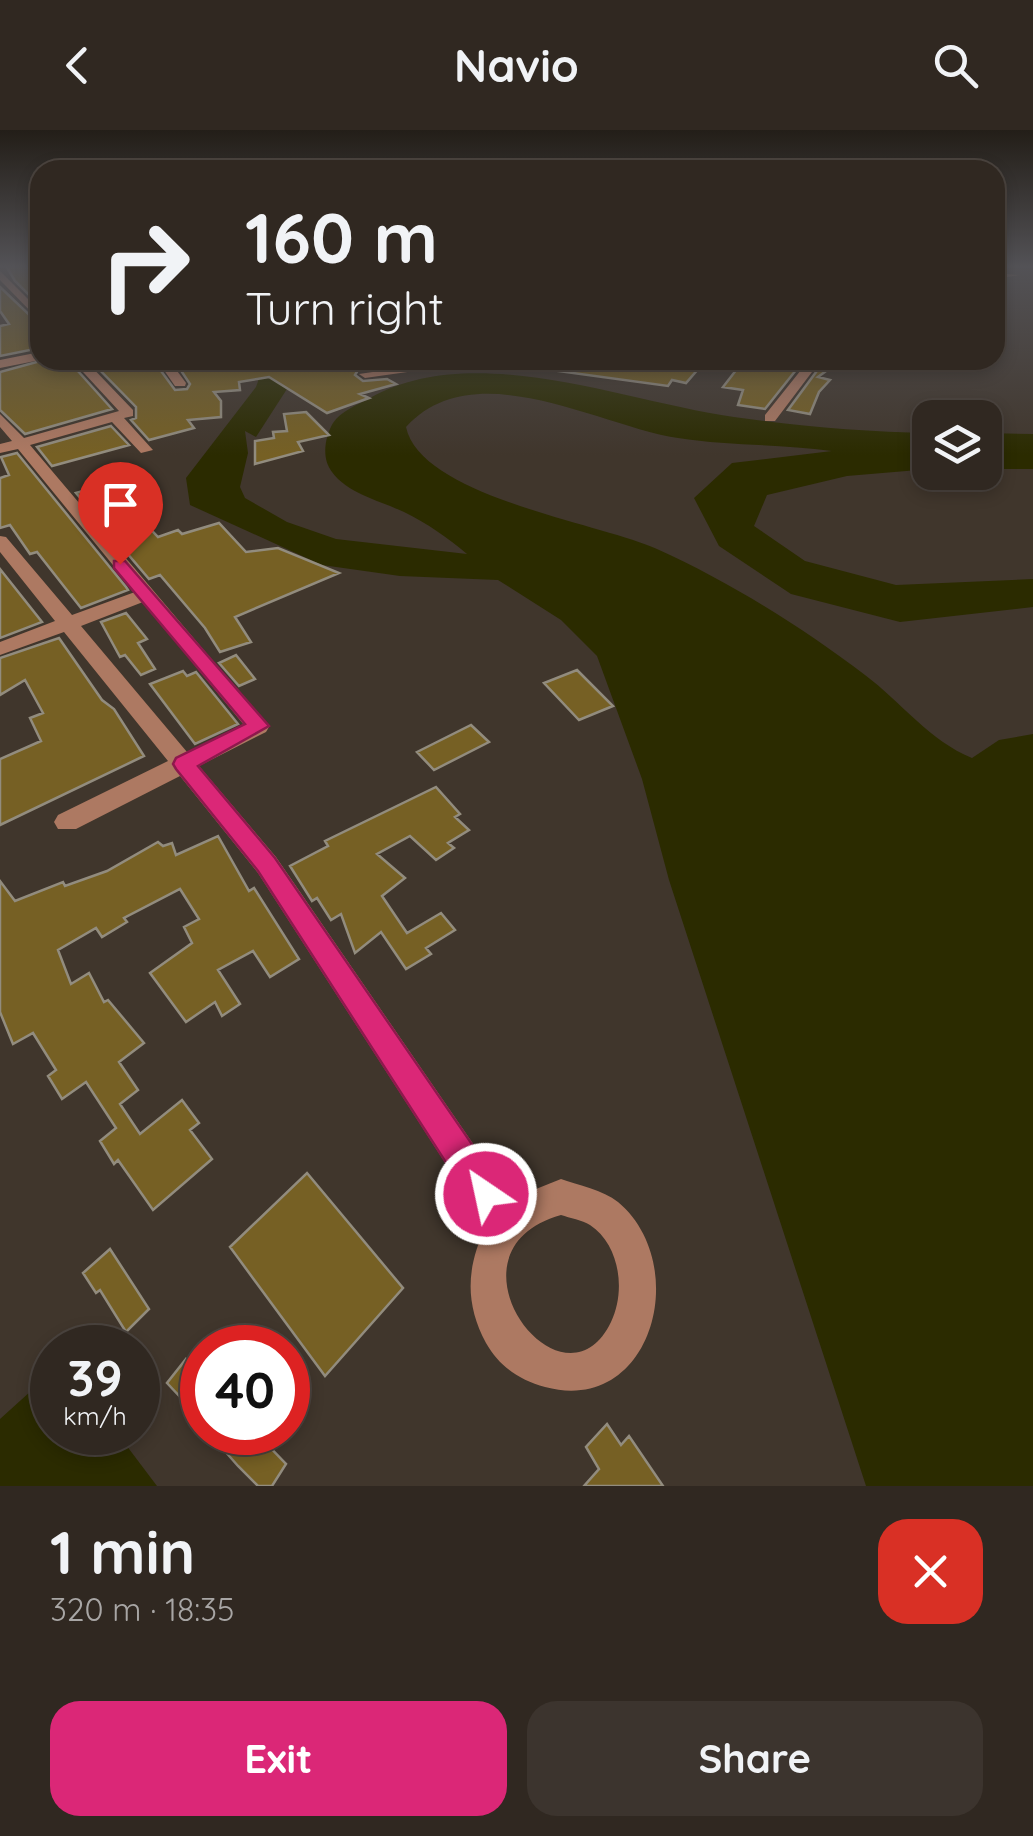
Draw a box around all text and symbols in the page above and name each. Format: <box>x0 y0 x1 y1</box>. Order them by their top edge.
text: Navio <box>454 37 579 93</box>
icon: back <box>50 38 105 93</box>
icon: search <box>928 38 983 93</box>
text: 160 m <box>245 193 438 281</box>
icon: right <box>80 200 210 330</box>
text: Turn right <box>245 280 444 336</box>
map controls <box>912 400 1002 490</box>
button: layers <box>912 400 1002 490</box>
pin <box>78 462 163 565</box>
icon: arrive <box>93 477 148 532</box>
position arrow <box>434 1142 538 1246</box>
speed limit sign: 40 <box>180 1325 310 1455</box>
text: 39 <box>67 1346 123 1409</box>
text: km/h <box>63 1400 127 1431</box>
text: 1 min <box>50 1514 195 1589</box>
button: close <box>878 1519 983 1624</box>
text: 320 m · 18:35 <box>50 1589 234 1629</box>
button: Exit <box>50 1701 507 1816</box>
button: Share <box>527 1701 983 1816</box>

